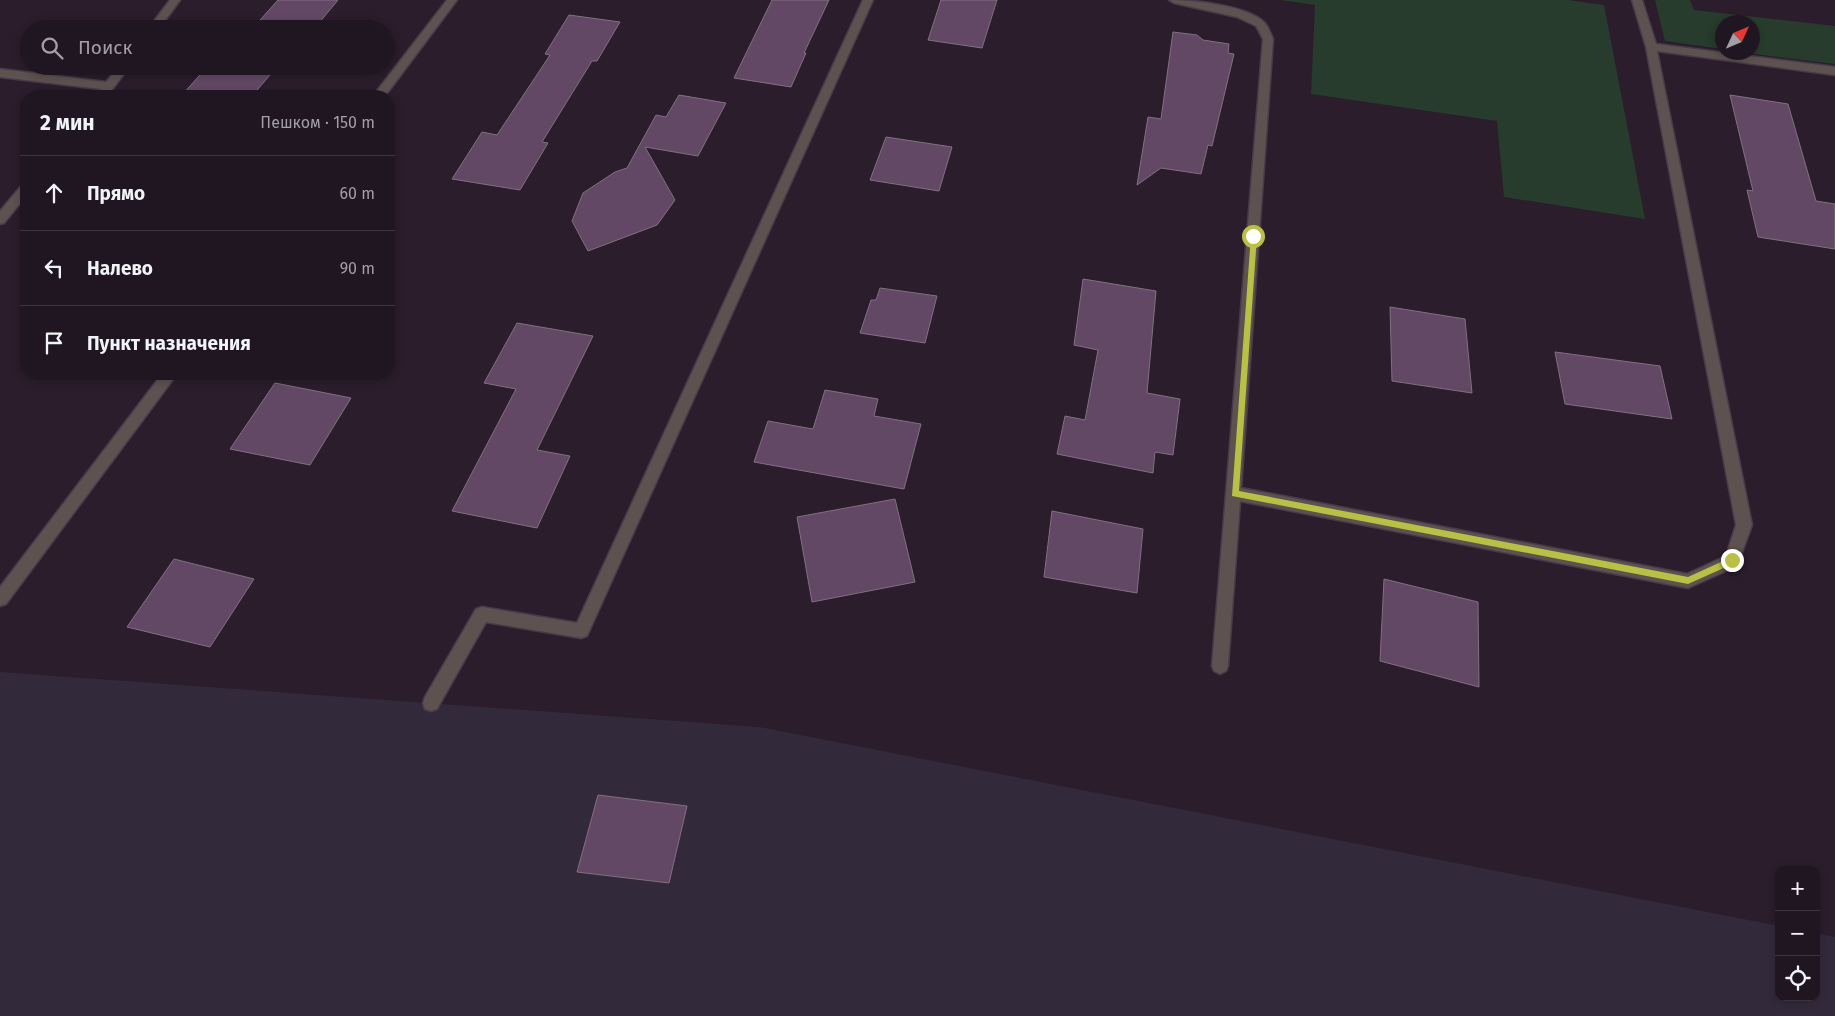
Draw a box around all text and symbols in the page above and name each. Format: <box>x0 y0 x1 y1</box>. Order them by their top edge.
north arrow <box>1715 15 1760 60</box>
search box <box>20 20 395 75</box>
icon: search <box>38 34 66 62</box>
text: Поиск <box>78 36 132 59</box>
text: 2 мин <box>40 110 95 136</box>
text: Пешком · 150 m <box>260 113 375 132</box>
icon: ahead <box>40 179 68 207</box>
text: Прямо <box>87 182 145 205</box>
text: 60 m <box>340 184 375 203</box>
route start <box>1242 225 1265 248</box>
icon: left <box>40 254 68 282</box>
text: Налево <box>87 257 153 280</box>
text: 90 m <box>340 259 375 278</box>
icon: arrive <box>40 329 68 357</box>
text: Пункт назначения <box>87 332 251 355</box>
route end <box>1721 549 1744 572</box>
map controls <box>1775 866 1820 1001</box>
button: + <box>1775 866 1820 911</box>
button: − <box>1775 911 1820 956</box>
button: locate <box>1775 956 1820 1001</box>

